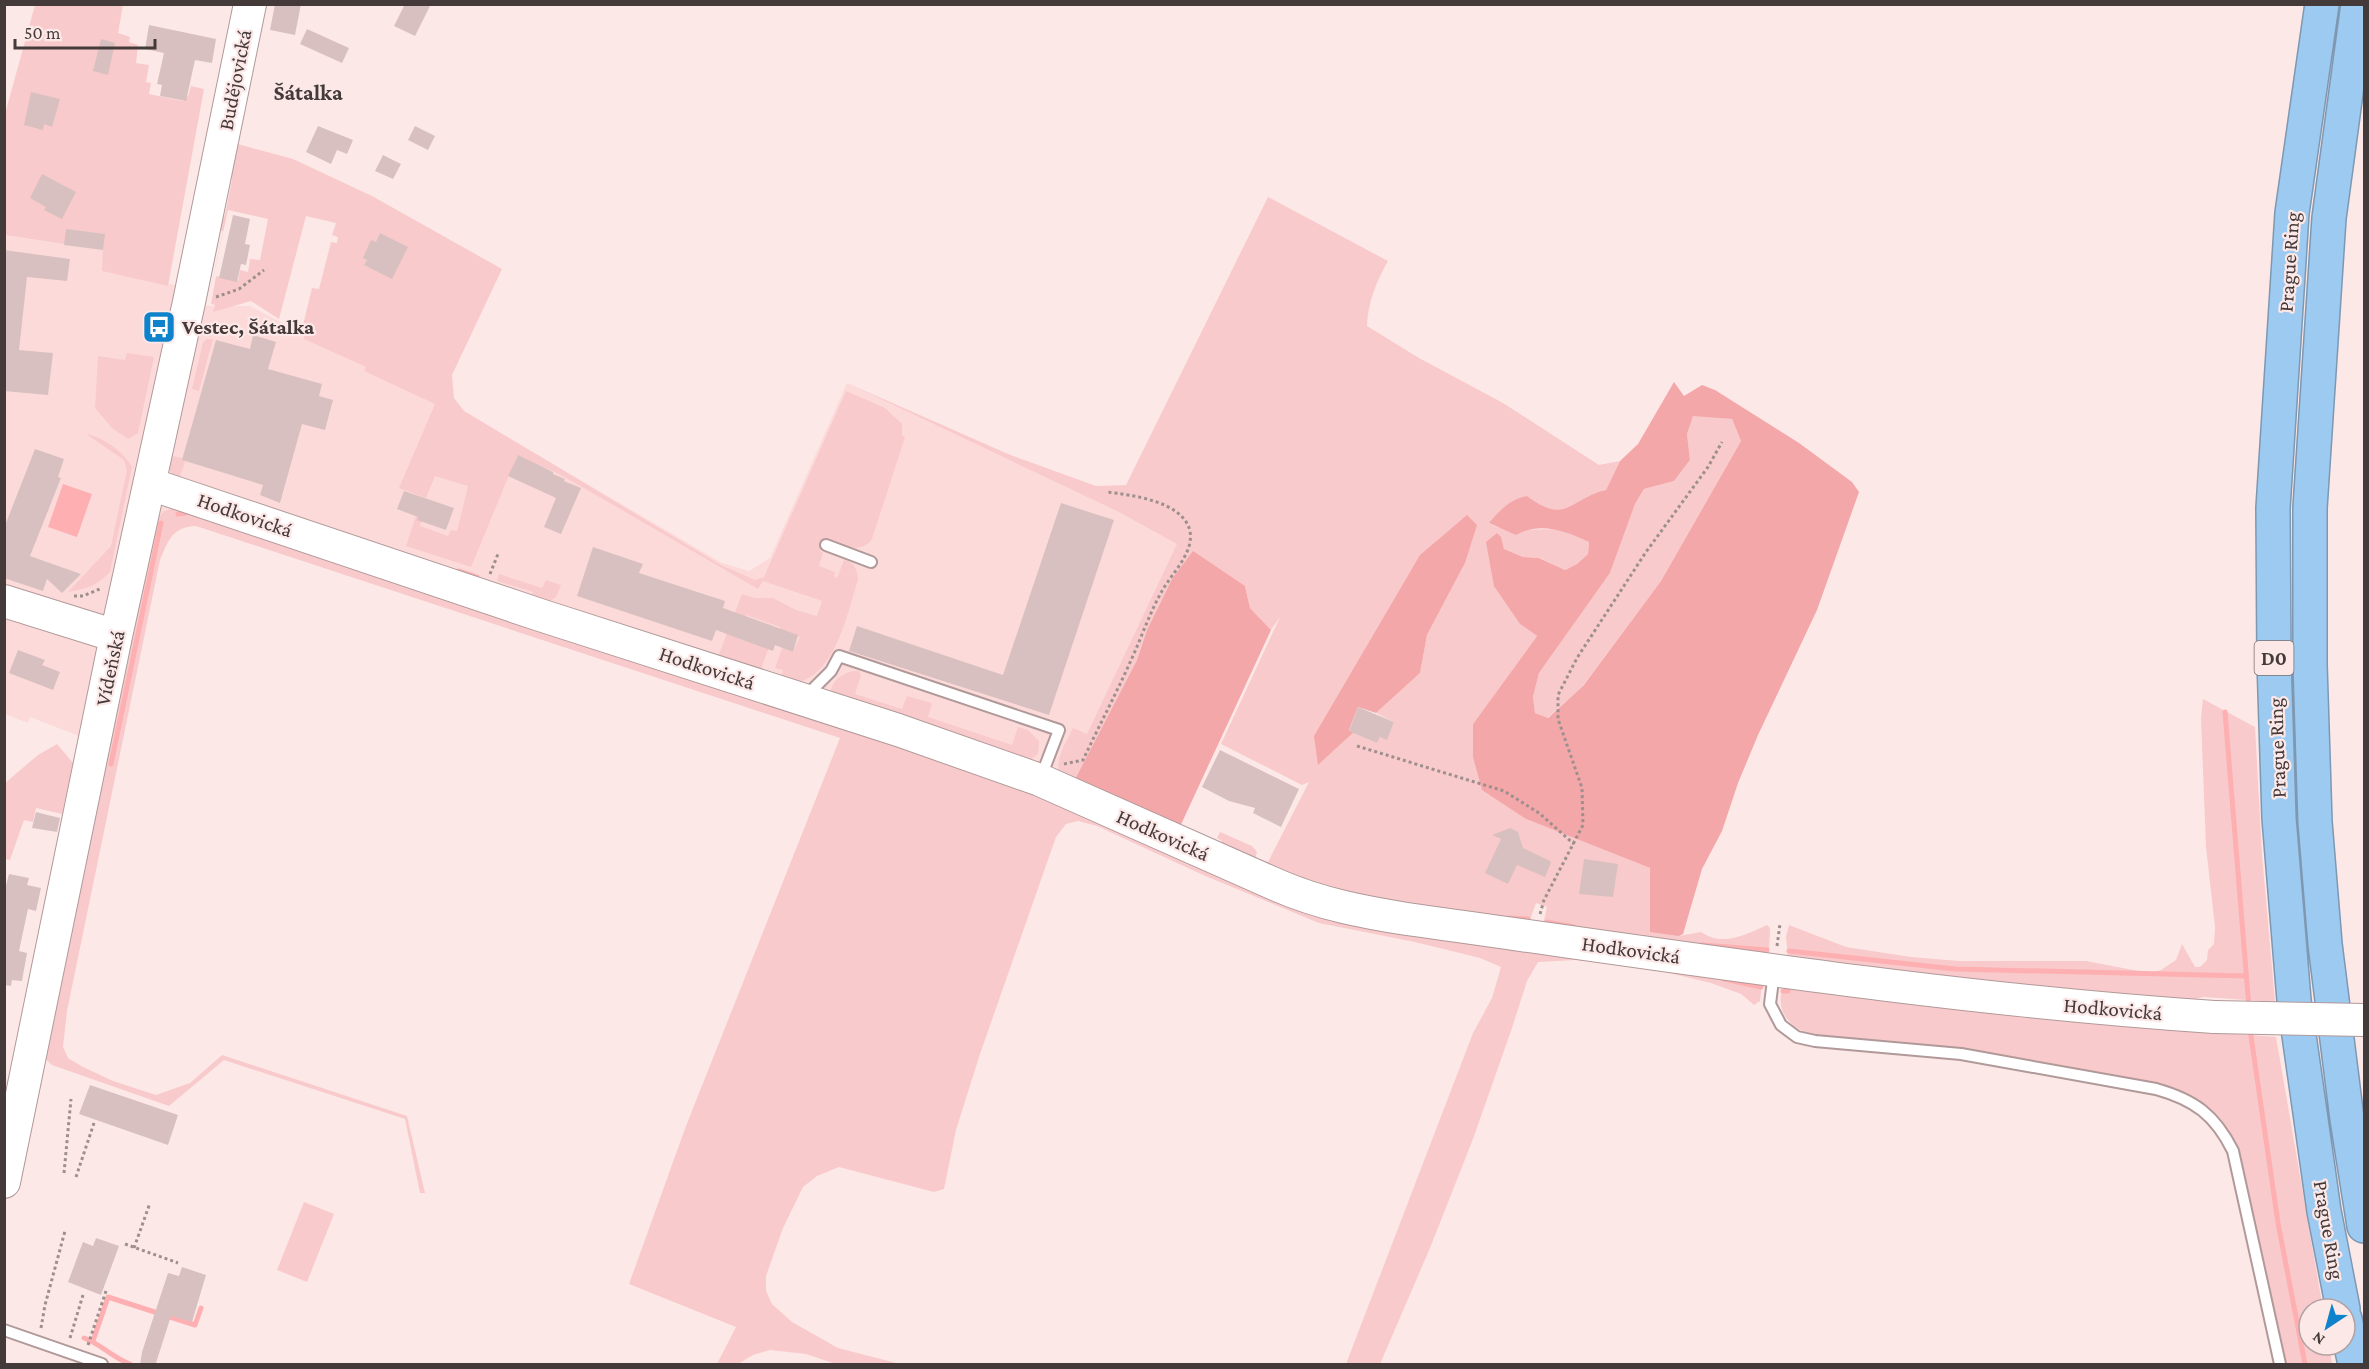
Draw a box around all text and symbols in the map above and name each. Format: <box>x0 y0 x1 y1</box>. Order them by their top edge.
scale bar <box>15 12 154 50</box>
text: 50 m <box>24 23 61 43</box>
street label: Budějovická <box>213 27 257 132</box>
district label: Šátalka <box>273 80 343 105</box>
street label: Prague Ring <box>2274 211 2304 313</box>
bus stop icon: Vestec, Šátalka <box>141 309 177 345</box>
place label: Vestec, Šátalka <box>181 315 315 339</box>
street label: Hodkovická <box>194 488 296 543</box>
street label: Vídeňská <box>90 628 130 708</box>
street label: Hodkovická <box>656 641 758 695</box>
road number: D0 <box>2254 641 2294 675</box>
street label: Prague Ring <box>2263 697 2291 799</box>
street label: Hodkovická <box>1113 804 1213 866</box>
street label: Hodkovická <box>1580 931 1682 969</box>
street label: Hodkovická <box>2063 993 2164 1025</box>
street label: Prague Ring <box>2308 1179 2350 1281</box>
north arrow <box>2297 1297 2357 1357</box>
text: N <box>2309 1329 2328 1349</box>

